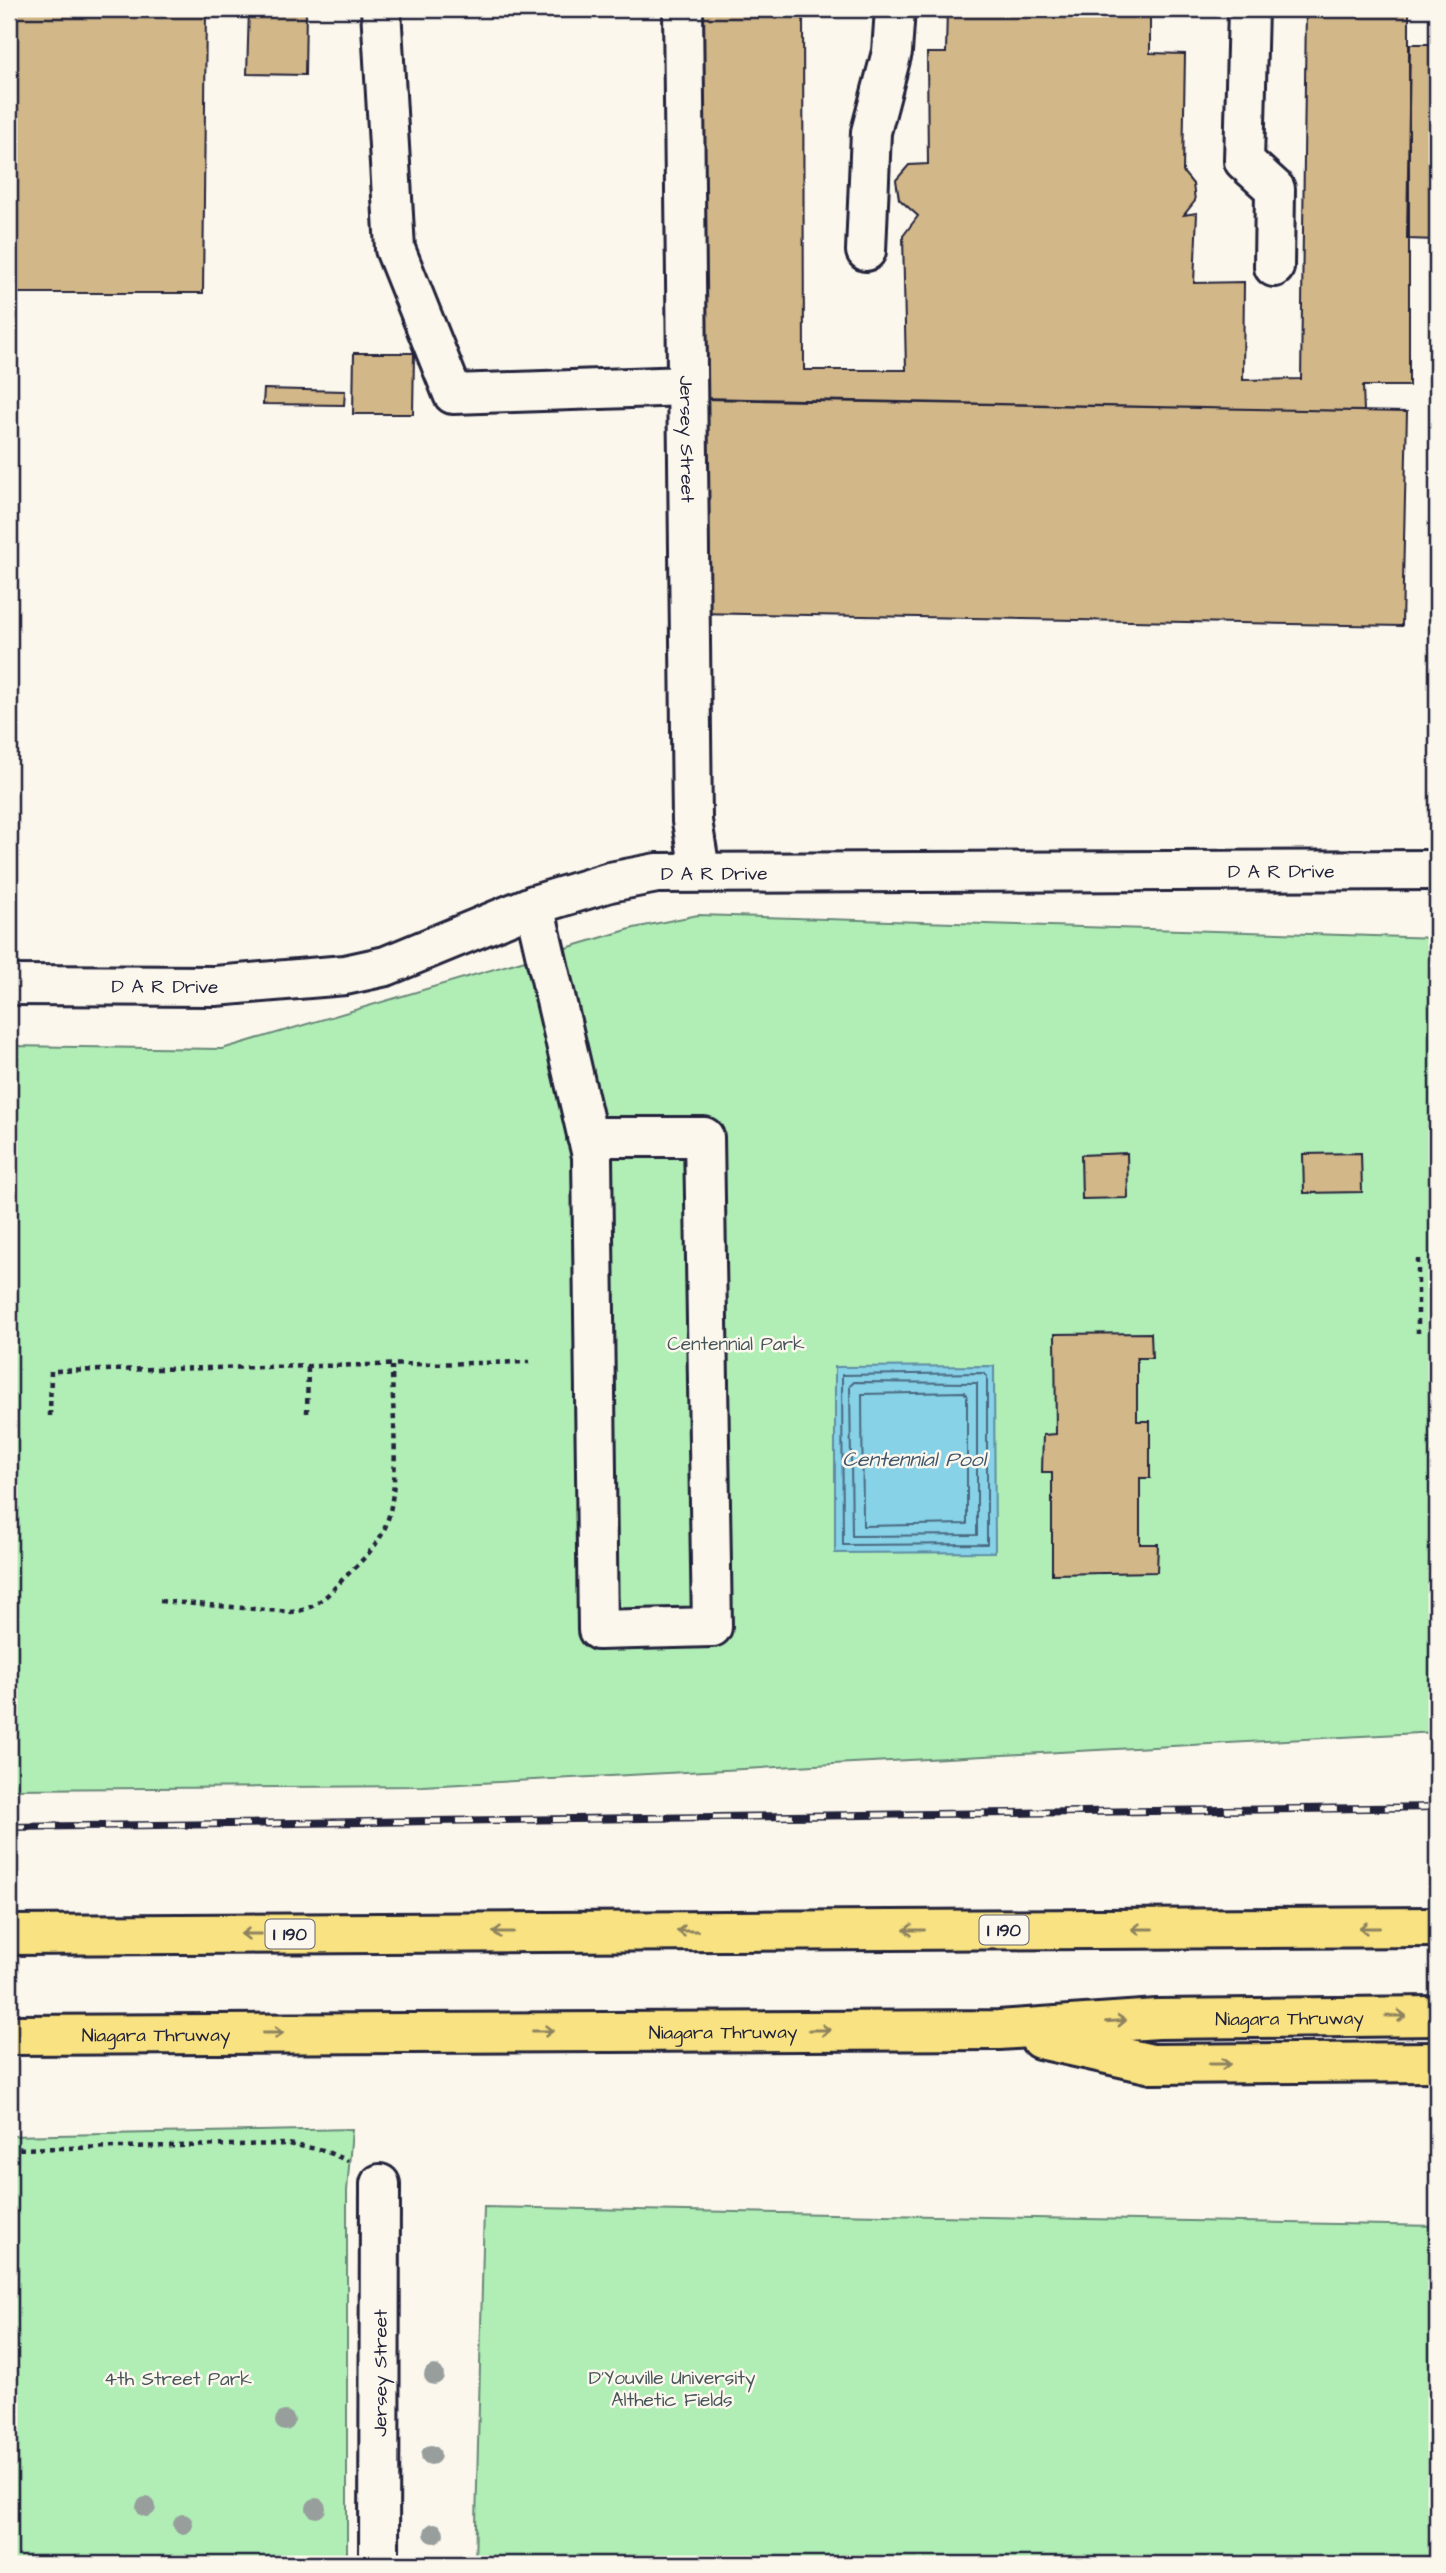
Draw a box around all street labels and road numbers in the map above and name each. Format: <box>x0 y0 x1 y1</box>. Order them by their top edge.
street label: Jersey Street <box>672 375 700 503</box>
street label: D A R Drive <box>1228 858 1335 886</box>
street label: D A R Drive <box>661 861 768 888</box>
street label: D A R Drive <box>112 973 218 1001</box>
road number: I 190 <box>979 1916 1028 1944</box>
road number: I 190 <box>266 1920 314 1948</box>
street label: Niagara Thruway <box>1215 2005 1365 2034</box>
street label: Niagara Thruway <box>649 2019 798 2048</box>
street label: Niagara Thruway <box>82 2022 231 2051</box>
street label: Jersey Street <box>367 2309 395 2437</box>

